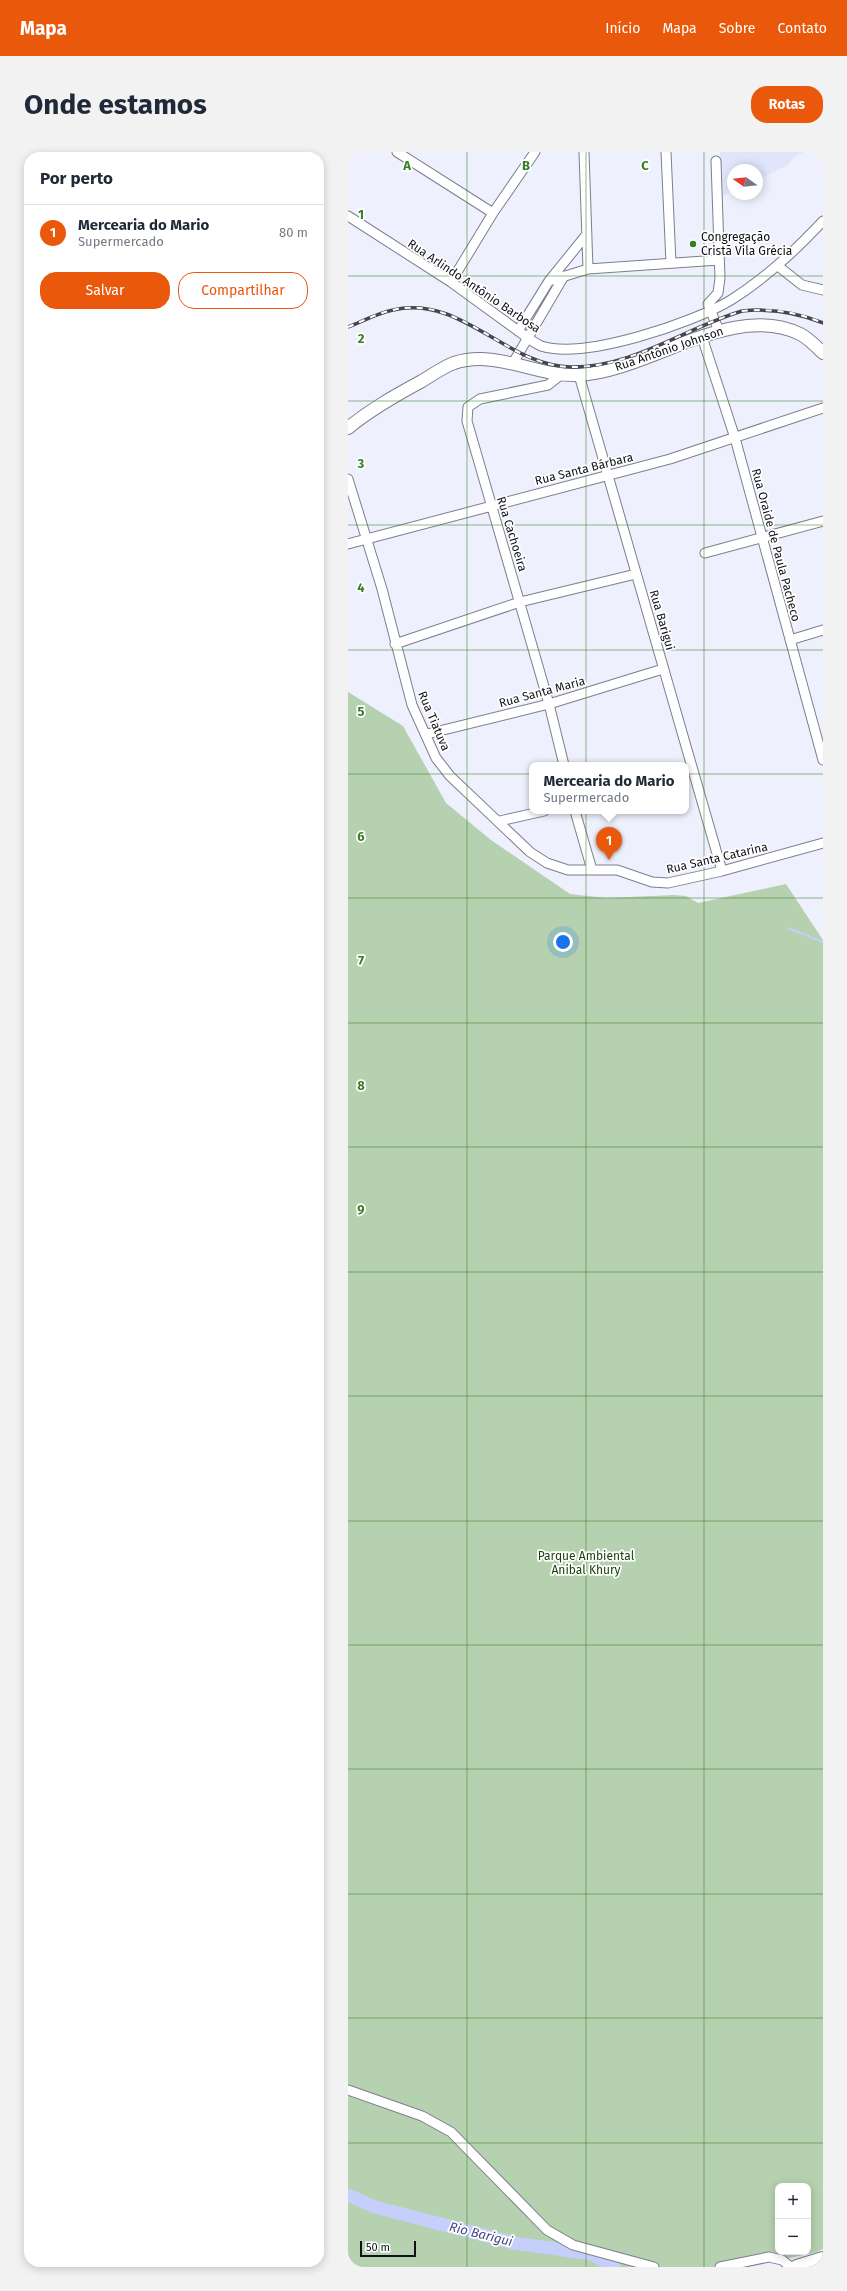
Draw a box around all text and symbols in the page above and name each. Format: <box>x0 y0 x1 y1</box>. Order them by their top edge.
text: Mapa <box>20 17 67 40</box>
text: Início <box>605 20 640 37</box>
text: Mapa <box>662 20 697 37</box>
text: Sobre <box>719 20 755 37</box>
text: Contato <box>777 20 827 37</box>
button: Rotas <box>751 86 823 123</box>
text: Onde estamos <box>24 88 207 121</box>
text: A <box>402 158 411 173</box>
text: B <box>522 158 530 173</box>
text: C <box>641 158 649 173</box>
north arrow <box>727 164 763 200</box>
text: Por perto <box>40 168 113 189</box>
text: 1 <box>358 207 364 222</box>
text: Mercearia do Mario <box>78 216 209 234</box>
text: 1 <box>50 225 56 240</box>
text: 80 m <box>279 225 308 240</box>
place label: Congregação Cristã Vila Grécia <box>701 230 792 258</box>
text: Supermercado <box>78 234 164 249</box>
street label: Rua Arlindo Antônio Barbosa <box>405 236 543 336</box>
marker: Congregação Cristã Vila Grécia <box>688 239 698 249</box>
button: Salvar <box>40 272 170 309</box>
button: Compartilhar <box>178 272 308 309</box>
street label: Rua Antônio Johnson <box>613 324 725 374</box>
text: 2 <box>358 331 365 346</box>
street label: Rua Santa Bárbara <box>533 450 635 488</box>
text: 3 <box>357 456 365 471</box>
street label: Rua Oraide de Paula Pacheco <box>749 467 803 623</box>
street label: Rua Cachoeira <box>494 495 530 573</box>
text: 4 <box>357 580 365 595</box>
street label: Rua Barigui <box>647 588 677 652</box>
street label: Rua Santa Maria <box>497 674 587 710</box>
street label: Rua Tiatuva <box>415 689 453 753</box>
text: 5 <box>358 704 365 719</box>
popup <box>529 762 689 814</box>
text: Mercearia do Mario <box>543 772 675 790</box>
text: Supermercado <box>543 790 629 805</box>
pin: 1 <box>596 827 622 860</box>
text: 6 <box>357 829 365 844</box>
street label: Rua Santa Catarina <box>665 840 769 876</box>
your location <box>553 932 573 952</box>
text: 7 <box>358 953 364 968</box>
text: 8 <box>357 1078 365 1093</box>
text: 9 <box>357 1202 365 1217</box>
park label: Parque Ambiental Anibal Khury <box>538 1549 635 1577</box>
map controls <box>775 2183 811 2255</box>
button: + <box>775 2183 811 2219</box>
water label: Rio Barigui <box>448 2219 515 2249</box>
button: − <box>775 2219 811 2255</box>
scale bar <box>360 2239 416 2258</box>
text: 50 m <box>366 2241 390 2254</box>

